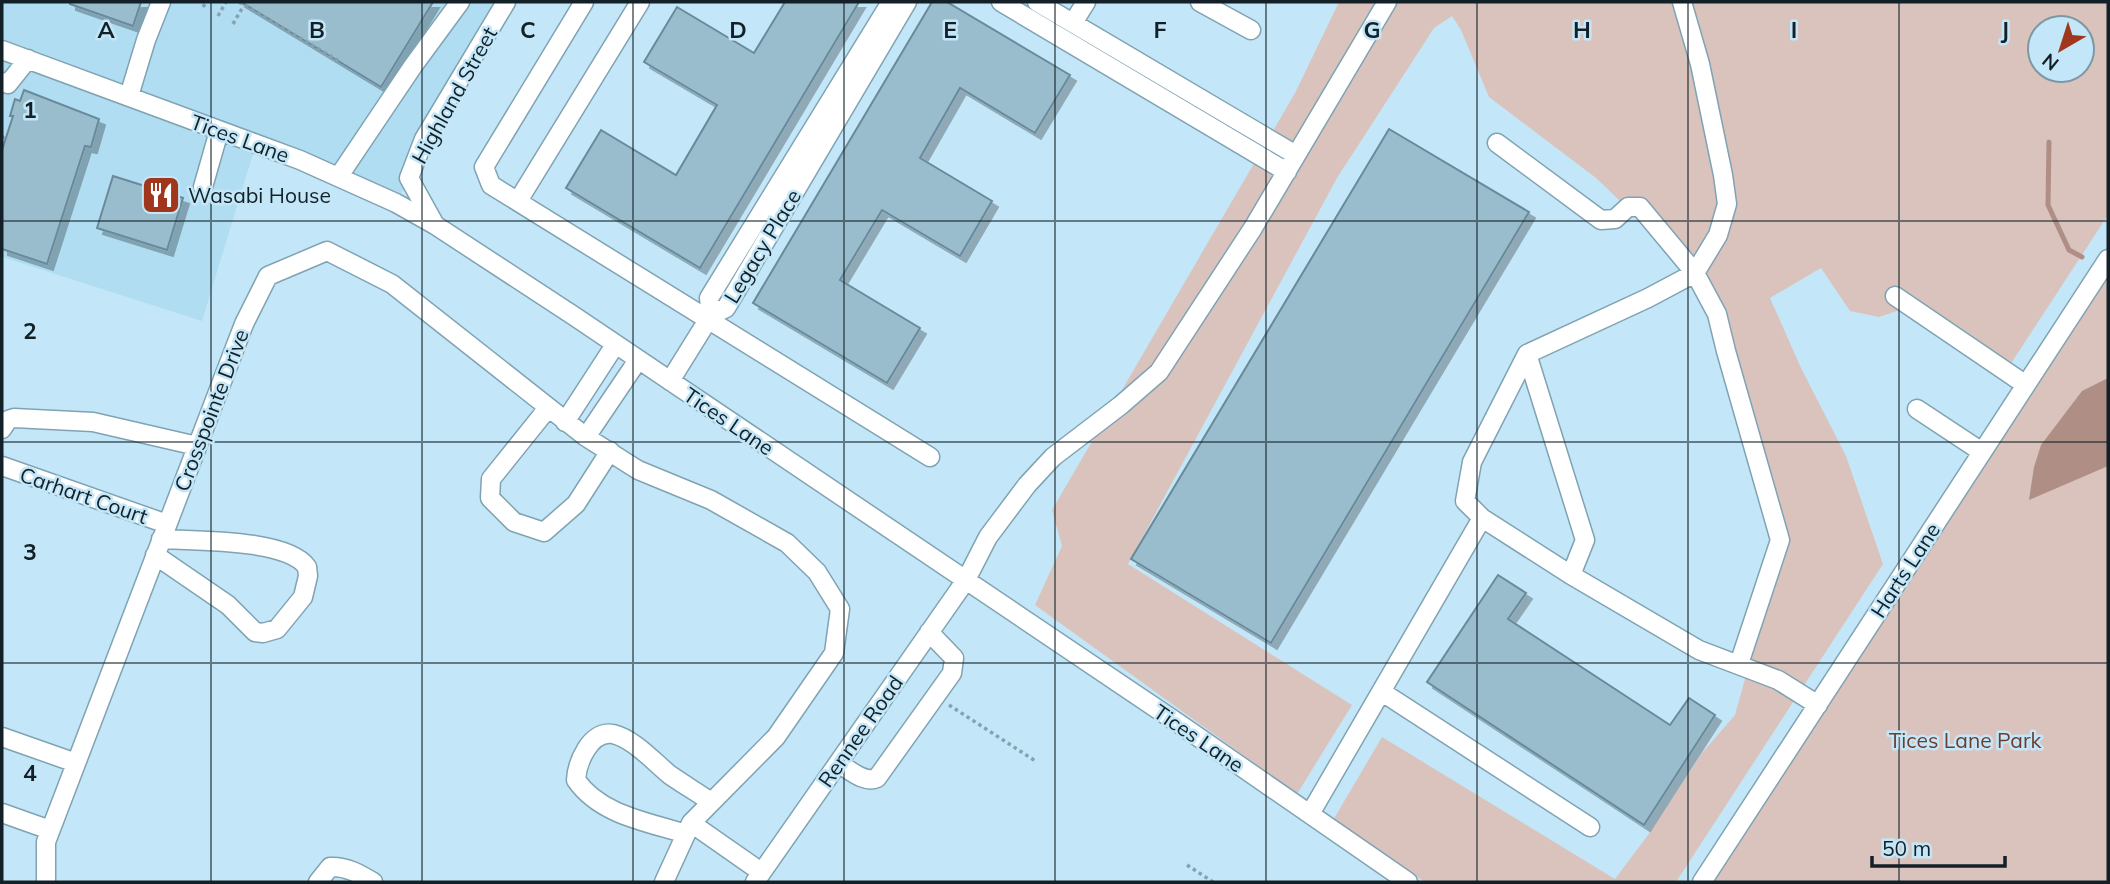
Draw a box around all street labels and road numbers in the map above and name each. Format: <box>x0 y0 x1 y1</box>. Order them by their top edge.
street label: Highland Street <box>406 22 502 168</box>
street label: Tices Lane <box>187 108 293 168</box>
street label: Legacy Place <box>718 184 806 308</box>
street label: Crosspointe Drive <box>168 325 254 495</box>
street label: Tices Lane <box>679 381 779 461</box>
street label: Carhart Court <box>17 461 151 529</box>
street label: Harts Lane <box>1865 518 1945 622</box>
street label: Rennee Road <box>812 670 908 792</box>
street label: Tices Lane <box>1149 698 1249 778</box>

